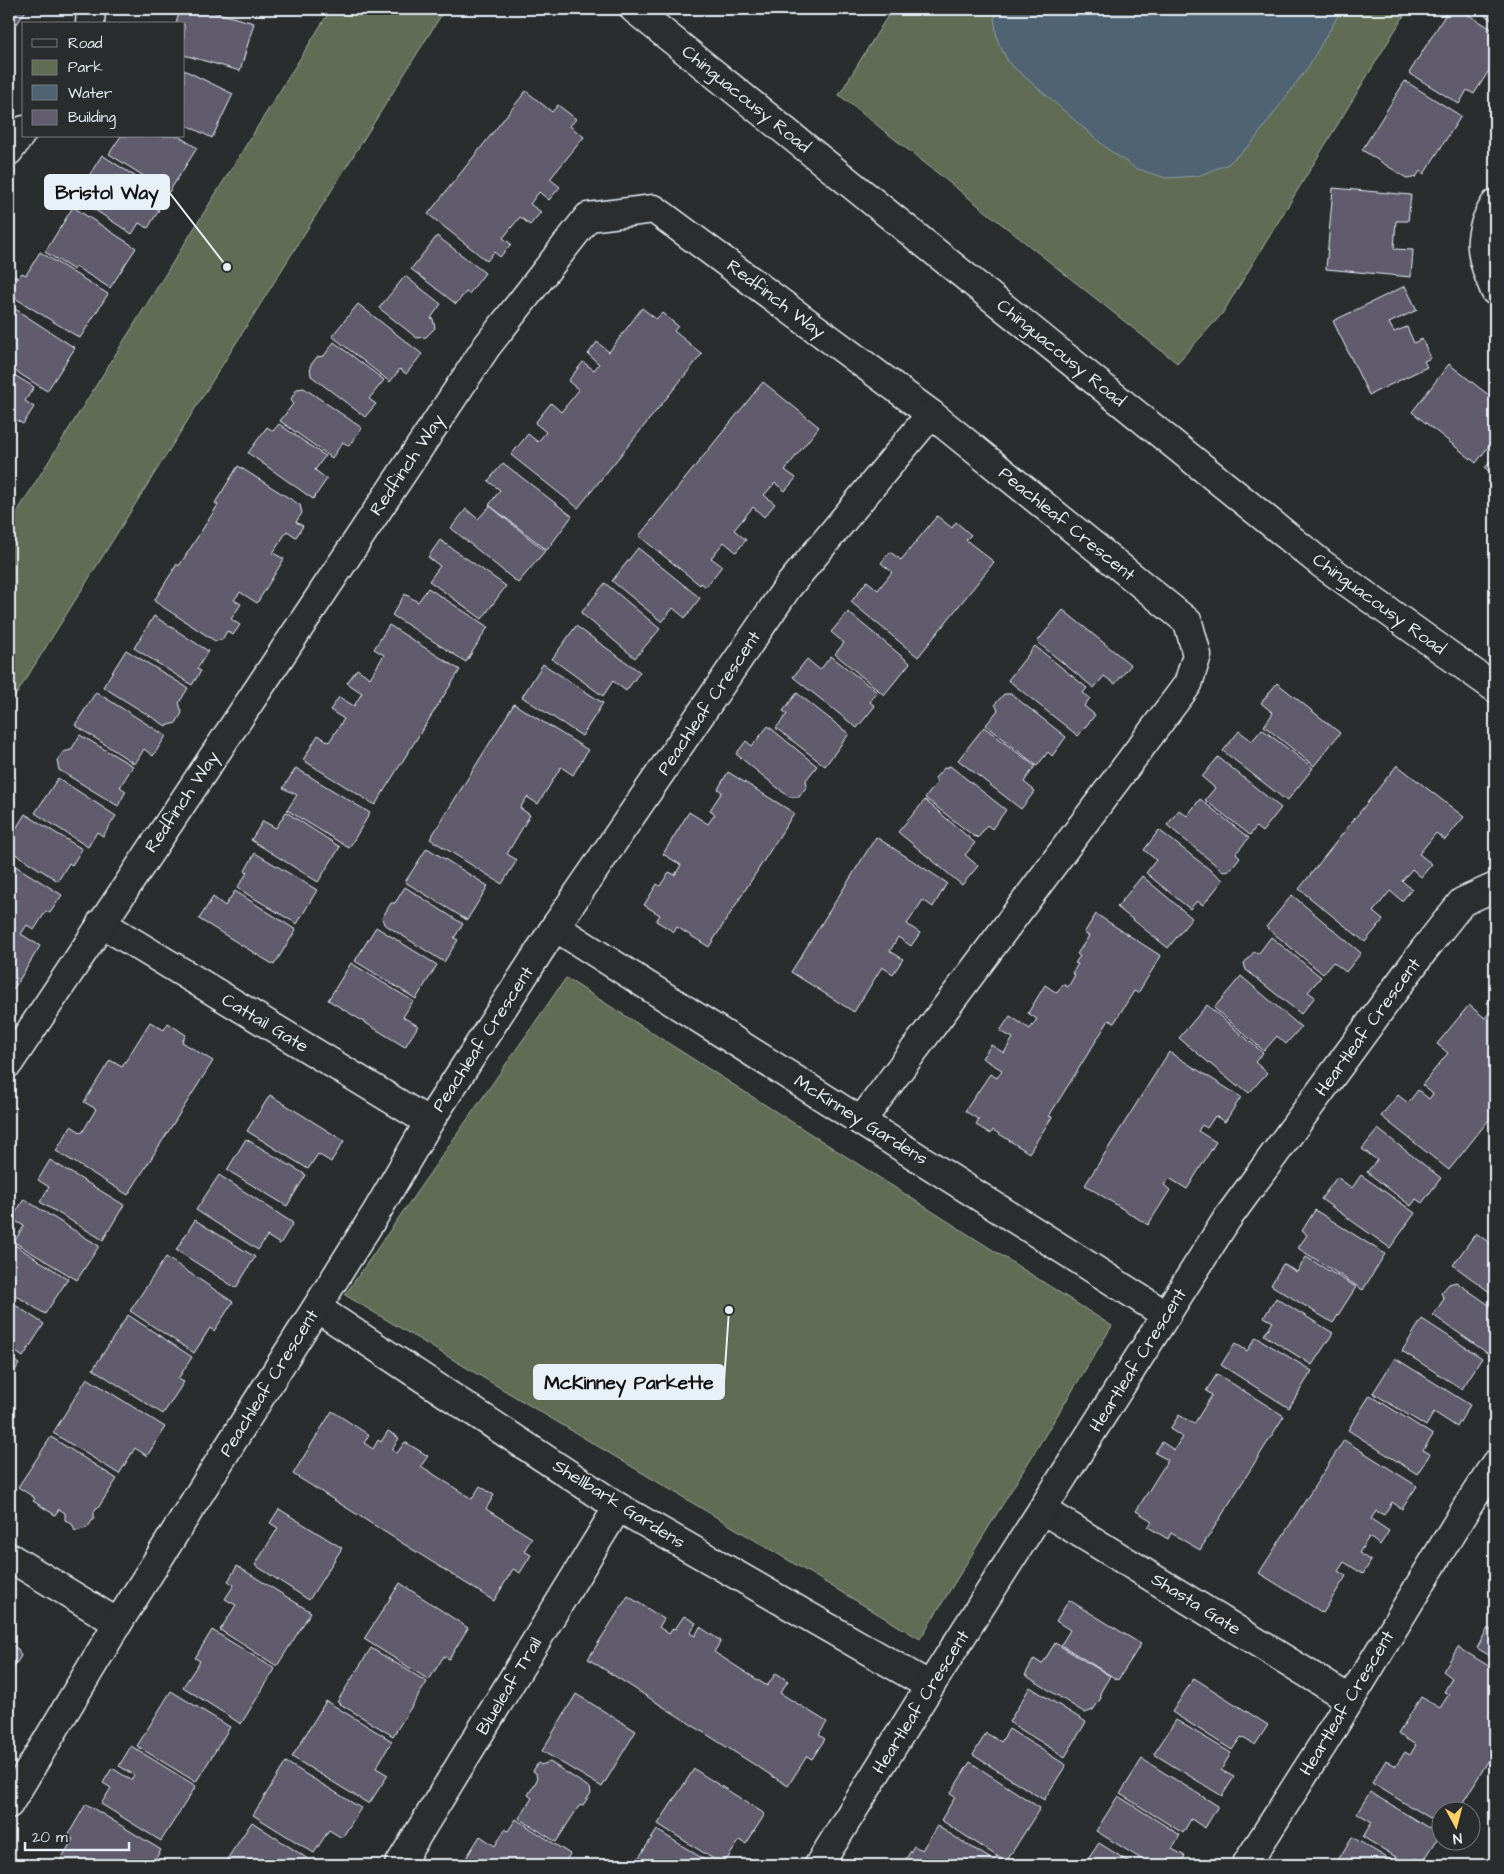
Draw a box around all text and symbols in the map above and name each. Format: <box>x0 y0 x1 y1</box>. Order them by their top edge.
legend <box>22 22 185 138</box>
text: Road <box>68 33 103 54</box>
street label: Chinguacousy Road <box>676 39 816 160</box>
text: Park <box>68 57 103 78</box>
text: Water <box>68 83 112 104</box>
text: Building <box>68 107 116 129</box>
callout: Bristol Way <box>45 175 169 209</box>
text: Bristol Way <box>55 180 159 208</box>
street label: Redfinch Way <box>721 254 831 345</box>
street label: Chinguacousy Road <box>991 293 1131 414</box>
street label: Redfinch Way <box>364 409 451 521</box>
street label: Peachleaf Crescent <box>993 461 1141 587</box>
street label: Chinguacousy Road <box>1307 547 1451 662</box>
street label: Peachleaf Crescent <box>651 625 767 780</box>
street label: Redfinch Way <box>139 746 226 858</box>
street label: Heartleaf Crescent <box>1309 952 1427 1101</box>
street label: Peachleaf Crescent <box>426 961 540 1117</box>
street label: Cattail Gate <box>217 987 313 1059</box>
street label: McKinney Gardens <box>789 1069 933 1172</box>
street label: Heartleaf Crescent <box>1084 1283 1193 1437</box>
street label: Peachleaf Crescent <box>214 1304 325 1461</box>
callout: McKinney Parkette <box>534 1365 724 1399</box>
text: McKinney Parkette <box>544 1370 714 1398</box>
street label: Shellbark Gardens <box>548 1453 690 1555</box>
street label: Shasta Gate <box>1147 1567 1246 1641</box>
street label: Heartleaf Crescent <box>867 1625 976 1779</box>
street label: Heartleaf Crescent <box>1294 1625 1401 1780</box>
street label: Blueleaf Trail <box>470 1632 548 1740</box>
north arrow <box>1432 1802 1482 1852</box>
scale bar <box>25 1819 129 1851</box>
text: 20 m <box>32 1827 68 1848</box>
text: N <box>1452 1827 1463 1848</box>

